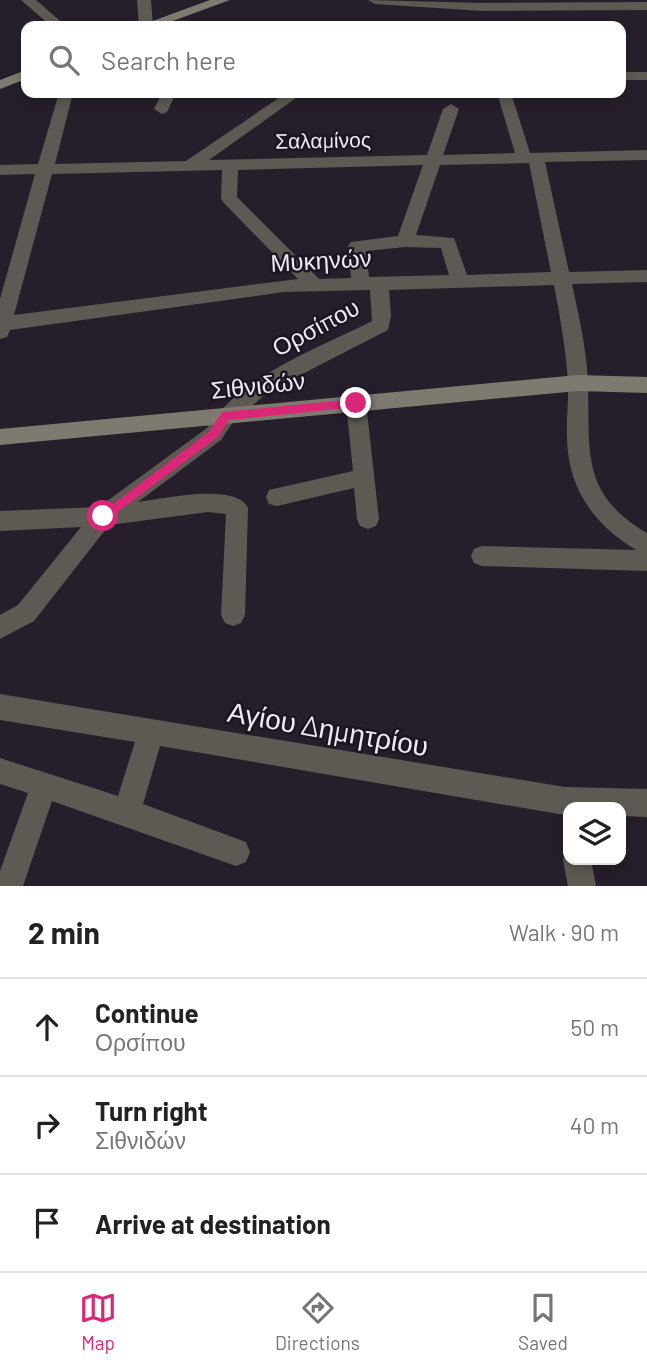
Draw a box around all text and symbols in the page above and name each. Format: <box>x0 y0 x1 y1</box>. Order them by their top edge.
search box <box>21 21 626 98</box>
icon: search <box>45 41 83 79</box>
text: Search here <box>101 44 236 75</box>
street label: Σαλαμίνος <box>275 126 371 153</box>
street label: Μυκηνών <box>270 242 372 277</box>
street label: Ορσίπου <box>267 292 364 362</box>
street label: Σιθνιδών <box>209 365 307 404</box>
route end <box>340 387 371 418</box>
route start <box>87 500 118 531</box>
street label: Αγίου Δημητρίου <box>225 694 431 762</box>
map controls <box>563 802 626 865</box>
button: layers <box>563 802 626 865</box>
text: 2 min <box>28 914 100 950</box>
text: Walk · 90 m <box>509 918 619 946</box>
text: Continue <box>95 997 199 1028</box>
icon: ahead <box>28 1008 66 1046</box>
text: 50 m <box>571 1013 619 1041</box>
text: Ορσίπου <box>95 1028 186 1056</box>
text: Turn right <box>95 1095 208 1126</box>
icon: right <box>28 1106 66 1144</box>
text: 40 m <box>570 1111 619 1139</box>
text: Σιθνιδών <box>95 1126 186 1154</box>
icon: arrive <box>28 1204 66 1242</box>
text: Arrive at destination <box>95 1208 331 1239</box>
tab: Map <box>79 1289 117 1354</box>
tab: Directions <box>275 1289 360 1354</box>
tab: Saved <box>518 1289 568 1354</box>

